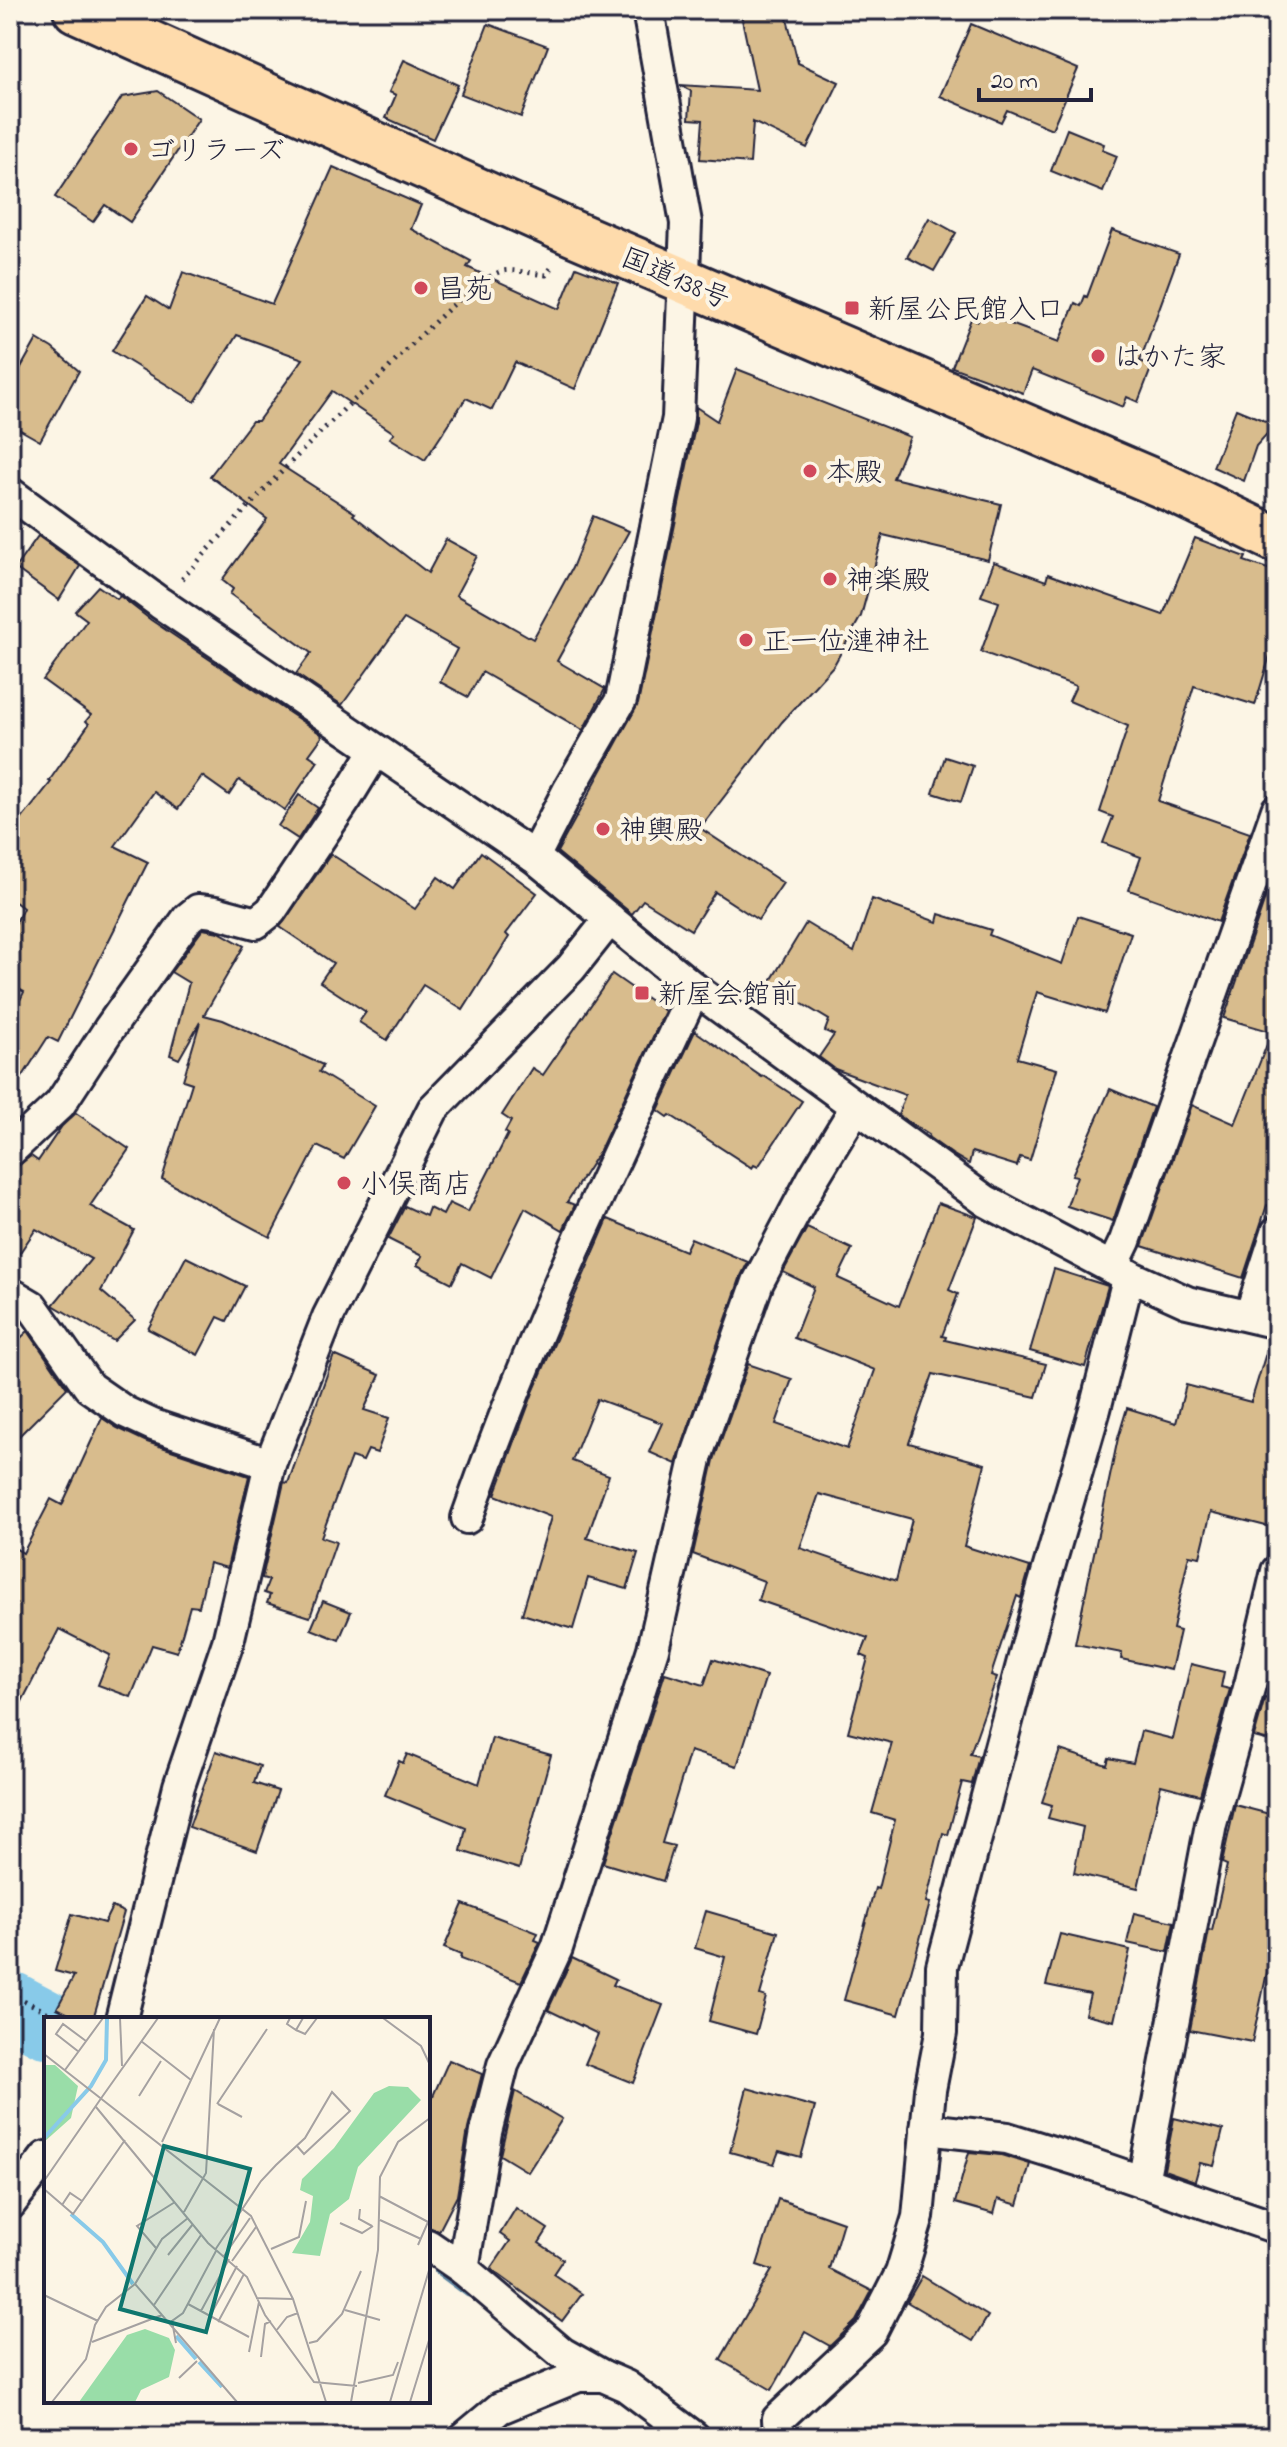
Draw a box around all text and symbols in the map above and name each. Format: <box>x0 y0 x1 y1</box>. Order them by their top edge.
scale bar <box>979 52 1091 102</box>
text: 20 m <box>991 65 1038 100</box>
place label: ゴリラーズ <box>147 132 285 173</box>
marker: ゴリラーズ <box>122 140 140 158</box>
street label: 国道138号 <box>614 239 736 322</box>
place label: 昌苑 <box>437 271 493 312</box>
marker: 昌苑 <box>412 279 430 297</box>
place label: 新屋公民館入口 <box>868 291 1064 332</box>
marker: 新屋公民館入口 <box>843 299 861 317</box>
place label: はかた家 <box>1114 339 1226 380</box>
marker: はかた家 <box>1089 347 1107 365</box>
place label: 本殿 <box>826 454 882 495</box>
marker: 本殿 <box>801 462 819 480</box>
place label: 神楽殿 <box>846 562 930 603</box>
marker: 神楽殿 <box>821 570 839 588</box>
place label: 正一位漣神社 <box>762 623 930 664</box>
marker: 正一位漣神社 <box>737 631 755 649</box>
place label: 神輿殿 <box>619 812 703 853</box>
marker: 神輿殿 <box>594 820 612 838</box>
place label: 新屋会館前 <box>658 976 798 1017</box>
marker: 新屋会館前 <box>633 984 651 1002</box>
place label: 小俣商店 <box>360 1166 472 1207</box>
marker: 小俣商店 <box>335 1174 353 1192</box>
inset map <box>44 2017 430 2403</box>

